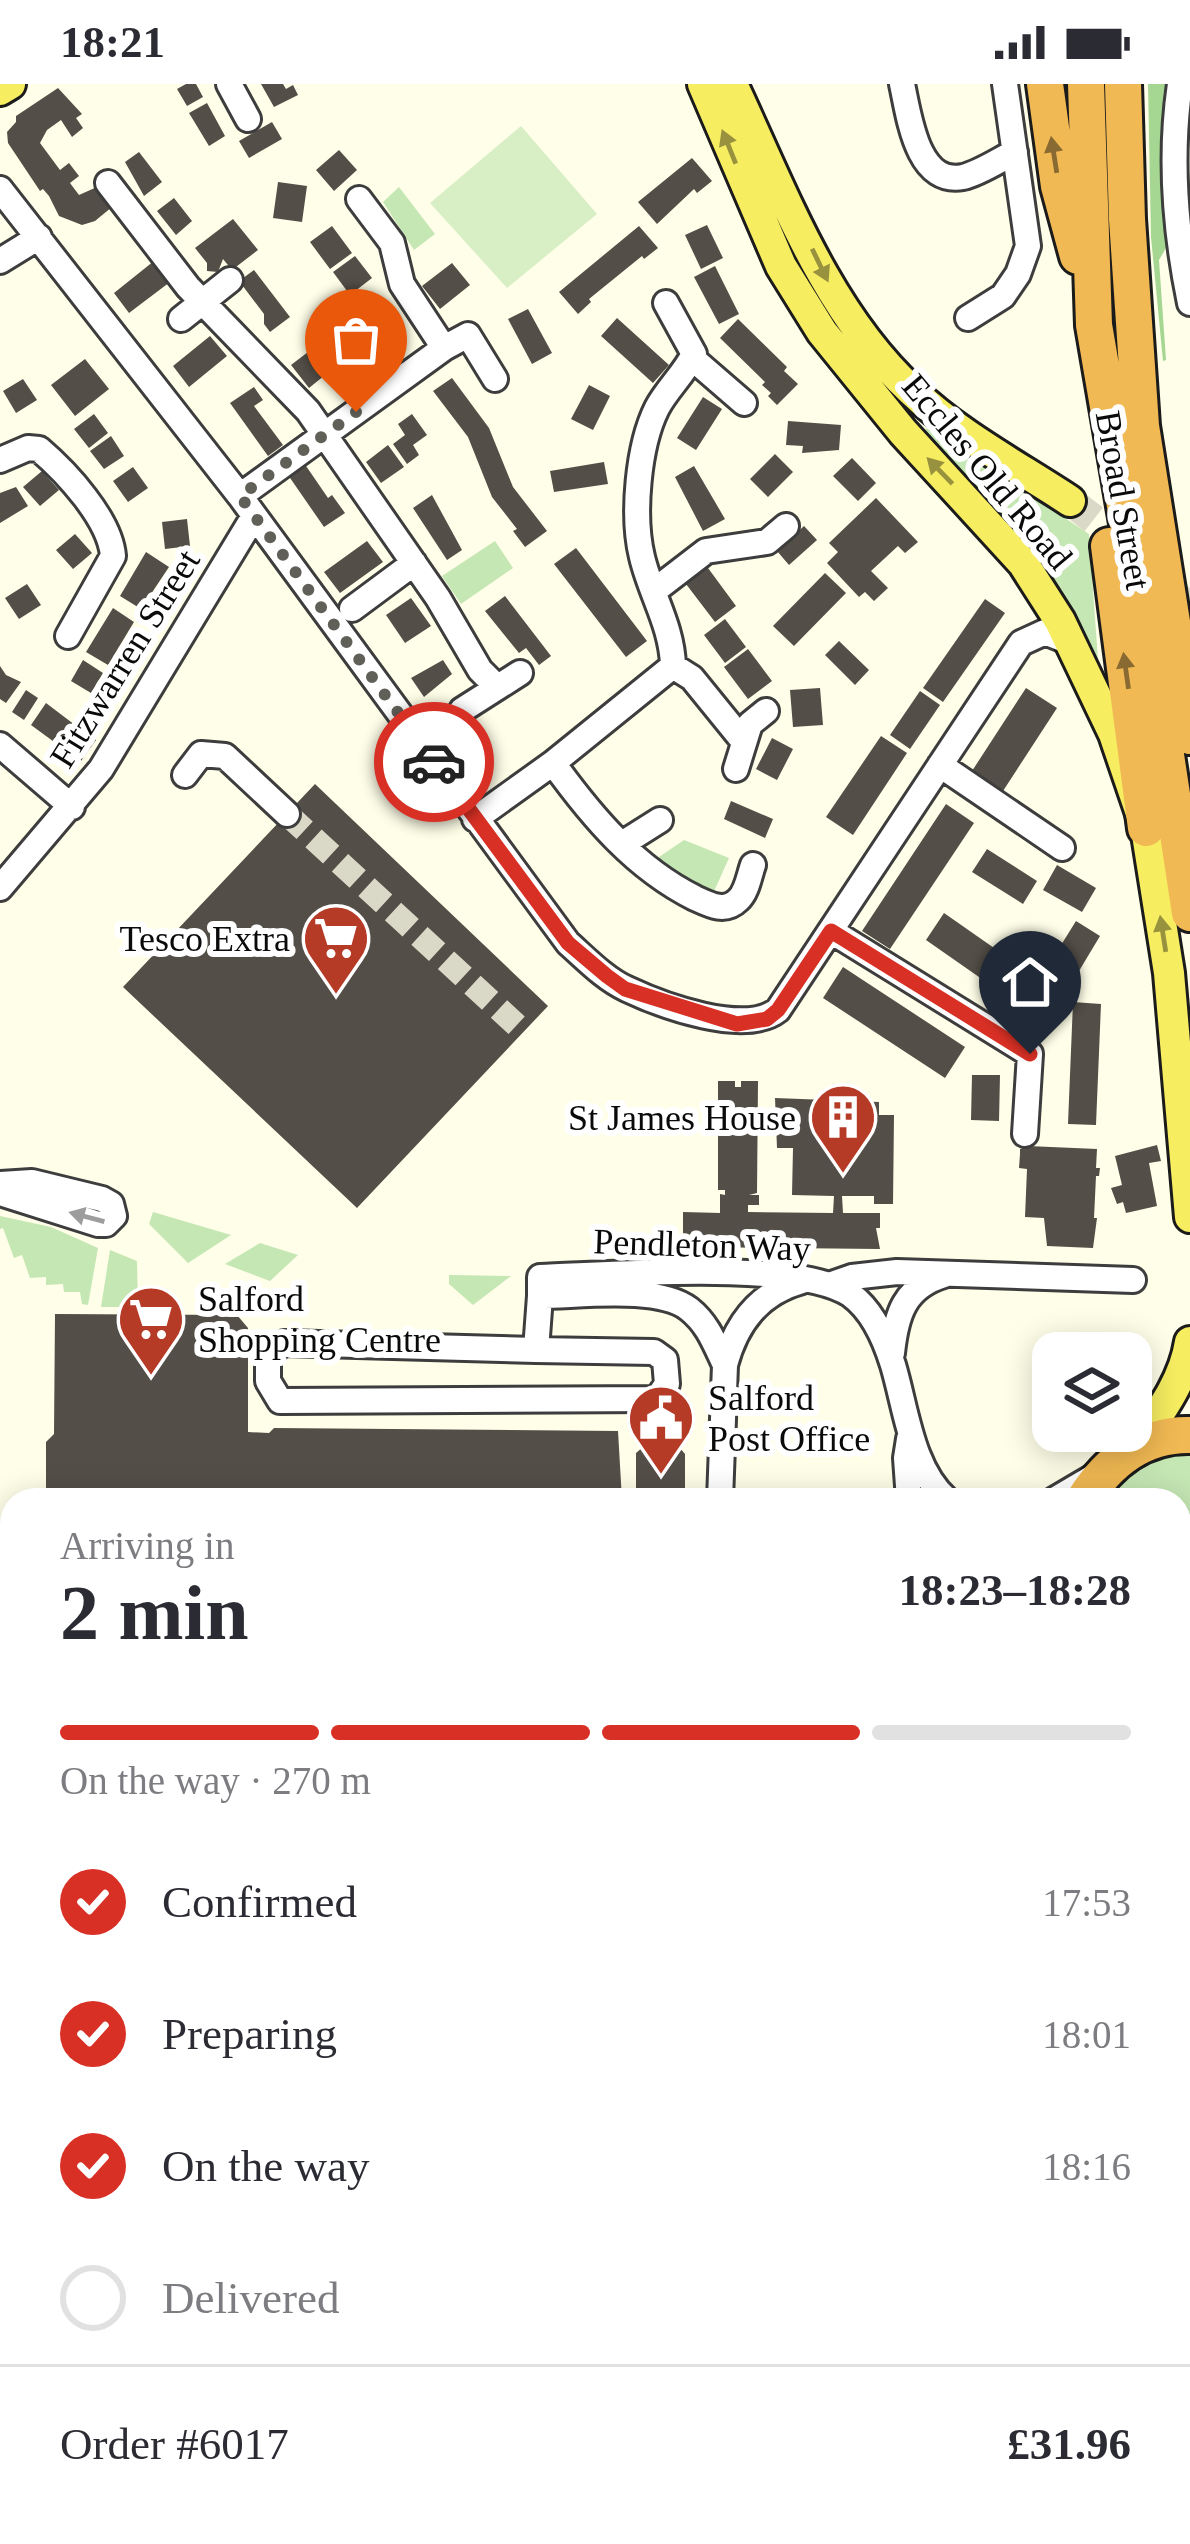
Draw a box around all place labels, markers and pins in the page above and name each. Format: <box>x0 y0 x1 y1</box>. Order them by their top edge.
pin <box>305 289 407 412</box>
supermarket icon: Tesco Extra <box>301 903 371 997</box>
place label: Tesco Extra <box>120 919 290 959</box>
pin <box>979 931 1081 1054</box>
building icon: St James House <box>808 1082 878 1176</box>
place label: St James House <box>568 1098 796 1138</box>
place label: Salford Shopping Centre <box>198 1279 441 1360</box>
supermarket icon: Salford Shopping Centre <box>116 1284 186 1378</box>
place label: Salford Post Office <box>708 1378 870 1459</box>
public building icon: Salford Post Office <box>626 1383 696 1477</box>

